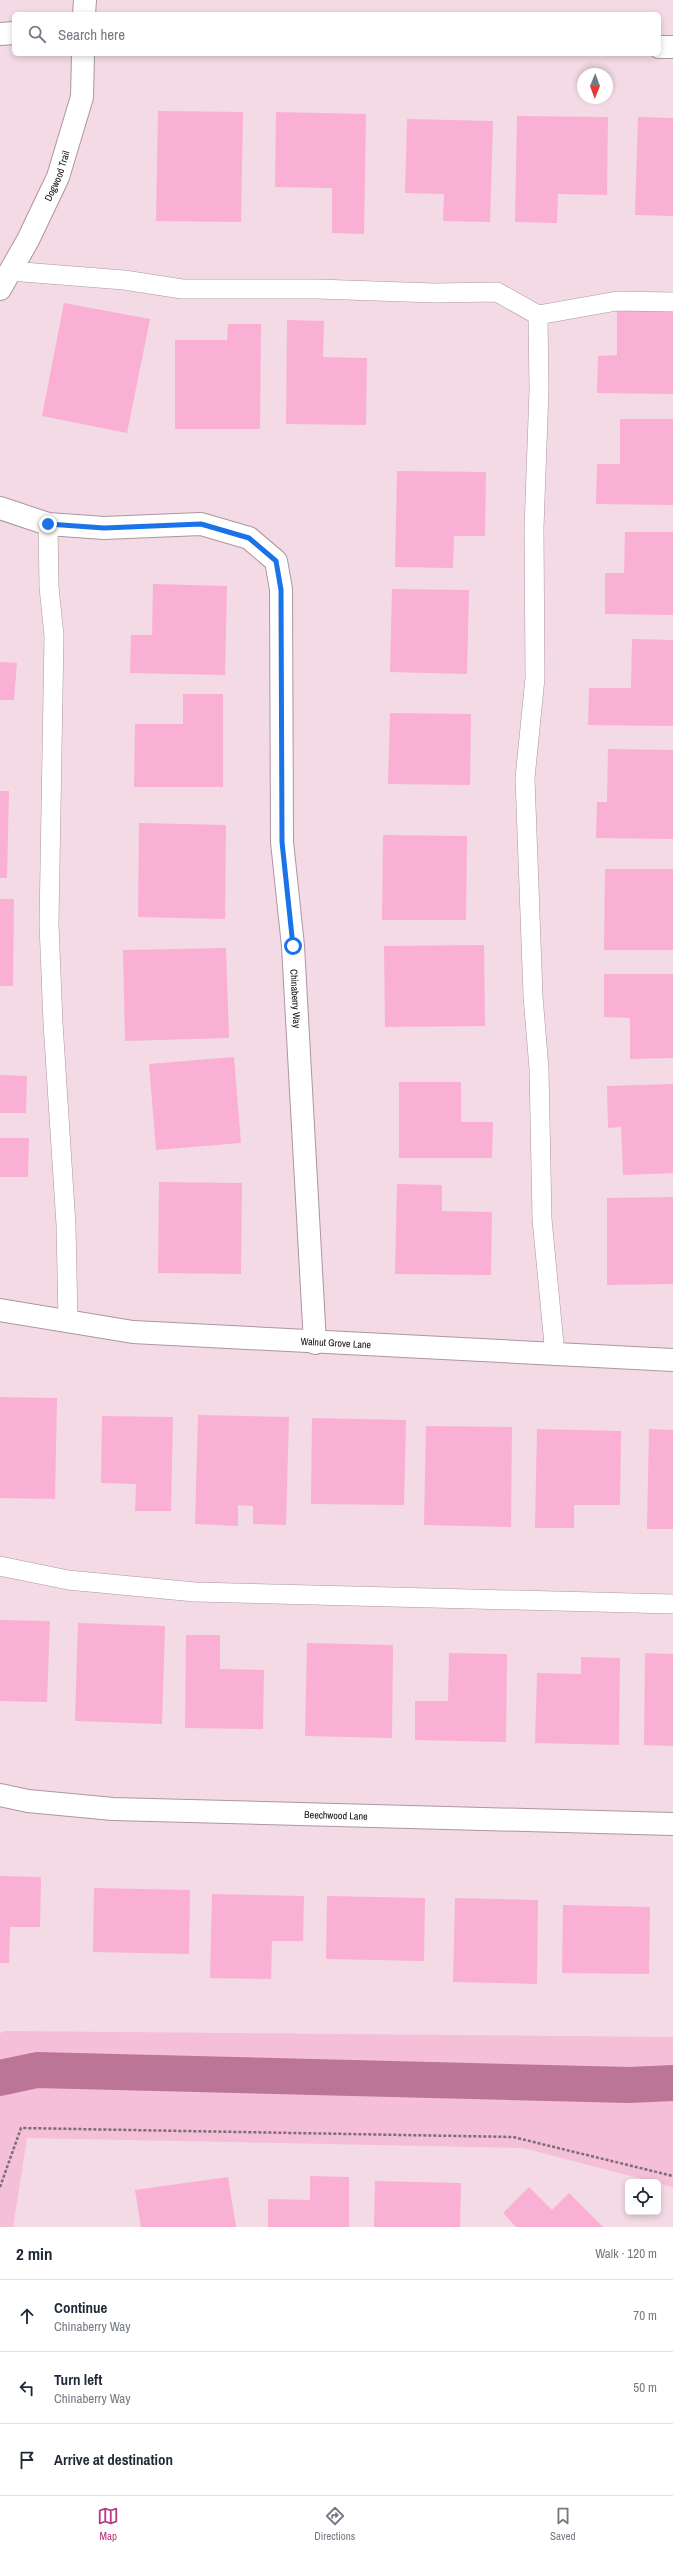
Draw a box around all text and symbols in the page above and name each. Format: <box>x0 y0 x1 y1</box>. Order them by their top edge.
search box <box>12 12 661 56</box>
icon: search <box>26 23 48 45</box>
text: Search here <box>58 24 125 45</box>
north arrow <box>577 68 613 104</box>
street label: Dogwood Trail <box>41 149 72 203</box>
route end <box>39 515 57 533</box>
route start <box>284 937 302 955</box>
street label: Chinaberry Way <box>288 969 304 1029</box>
street label: Walnut Grove Lane <box>300 1334 372 1351</box>
street label: Beechwood Lane <box>304 1808 368 1822</box>
map controls <box>625 2179 661 2215</box>
button: locate <box>625 2179 661 2215</box>
text: 2 min <box>16 2242 52 2265</box>
text: Walk · 120 m <box>595 2245 657 2262</box>
text: Continue <box>54 2297 107 2318</box>
icon: ahead <box>16 2305 38 2327</box>
text: 70 m <box>633 2307 657 2324</box>
text: Chinaberry Way <box>54 2318 131 2335</box>
text: Turn left <box>54 2369 102 2390</box>
icon: left <box>16 2377 38 2399</box>
text: 50 m <box>633 2379 657 2396</box>
text: Chinaberry Way <box>54 2390 131 2407</box>
icon: arrive <box>16 2449 38 2471</box>
text: Arrive at destination <box>54 2449 173 2470</box>
tab: Map <box>97 2505 119 2543</box>
tab: Directions <box>314 2505 355 2543</box>
tab: Saved <box>550 2505 576 2543</box>

